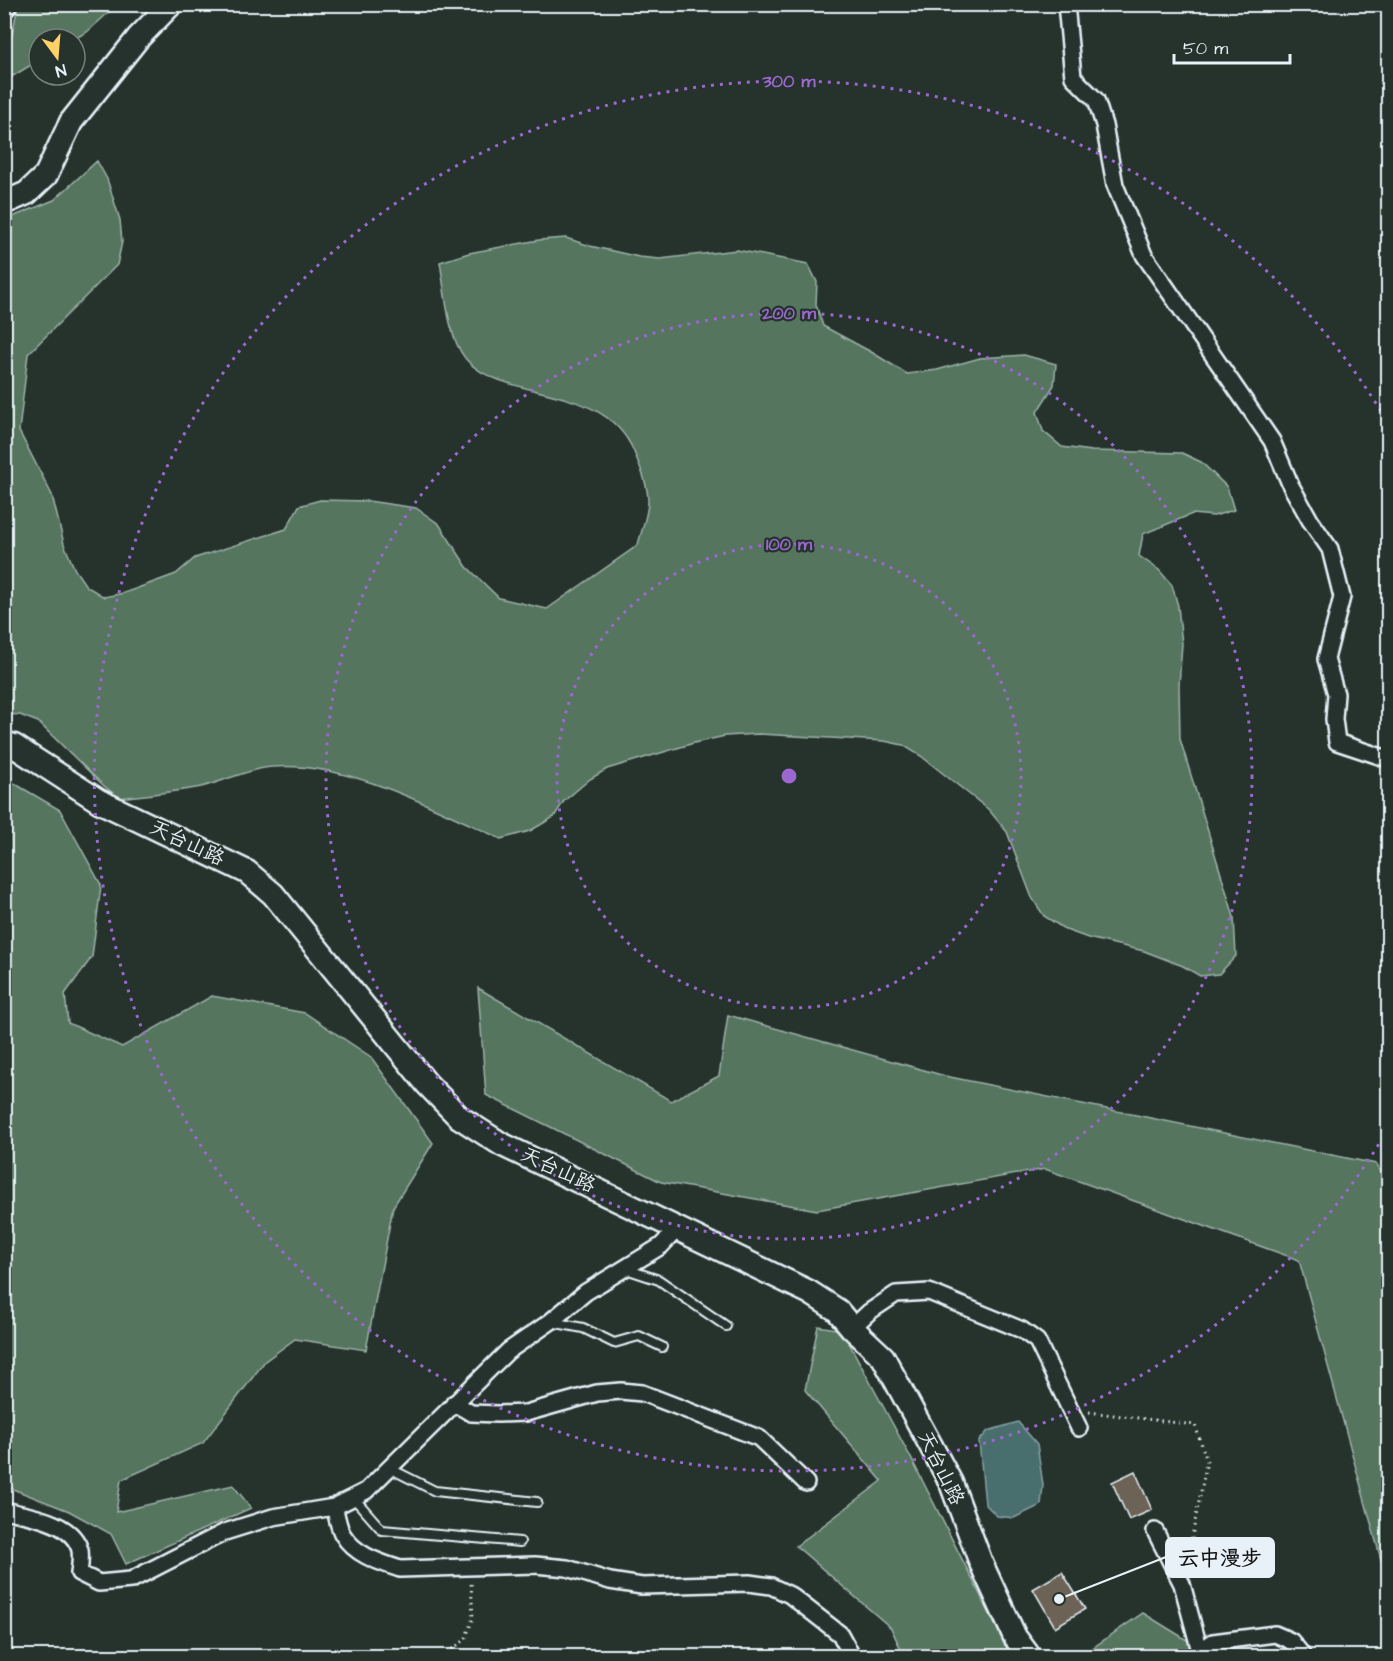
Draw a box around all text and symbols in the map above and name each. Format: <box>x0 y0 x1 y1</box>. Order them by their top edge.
north arrow <box>27 27 87 87</box>
scale bar <box>1174 27 1290 65</box>
text: 50 m <box>1183 36 1228 61</box>
text: N <box>53 59 69 82</box>
text: 300 m <box>761 69 817 94</box>
text: 200 m <box>761 301 817 326</box>
text: 100 m <box>766 532 813 557</box>
centre of rings <box>779 766 799 786</box>
street label: 天台山路 <box>145 813 230 873</box>
street label: 天台山路 <box>516 1140 601 1200</box>
street label: 天台山路 <box>911 1426 972 1511</box>
callout: 云中漫步 <box>1166 1538 1274 1577</box>
text: 云中漫步 <box>1178 1544 1262 1573</box>

